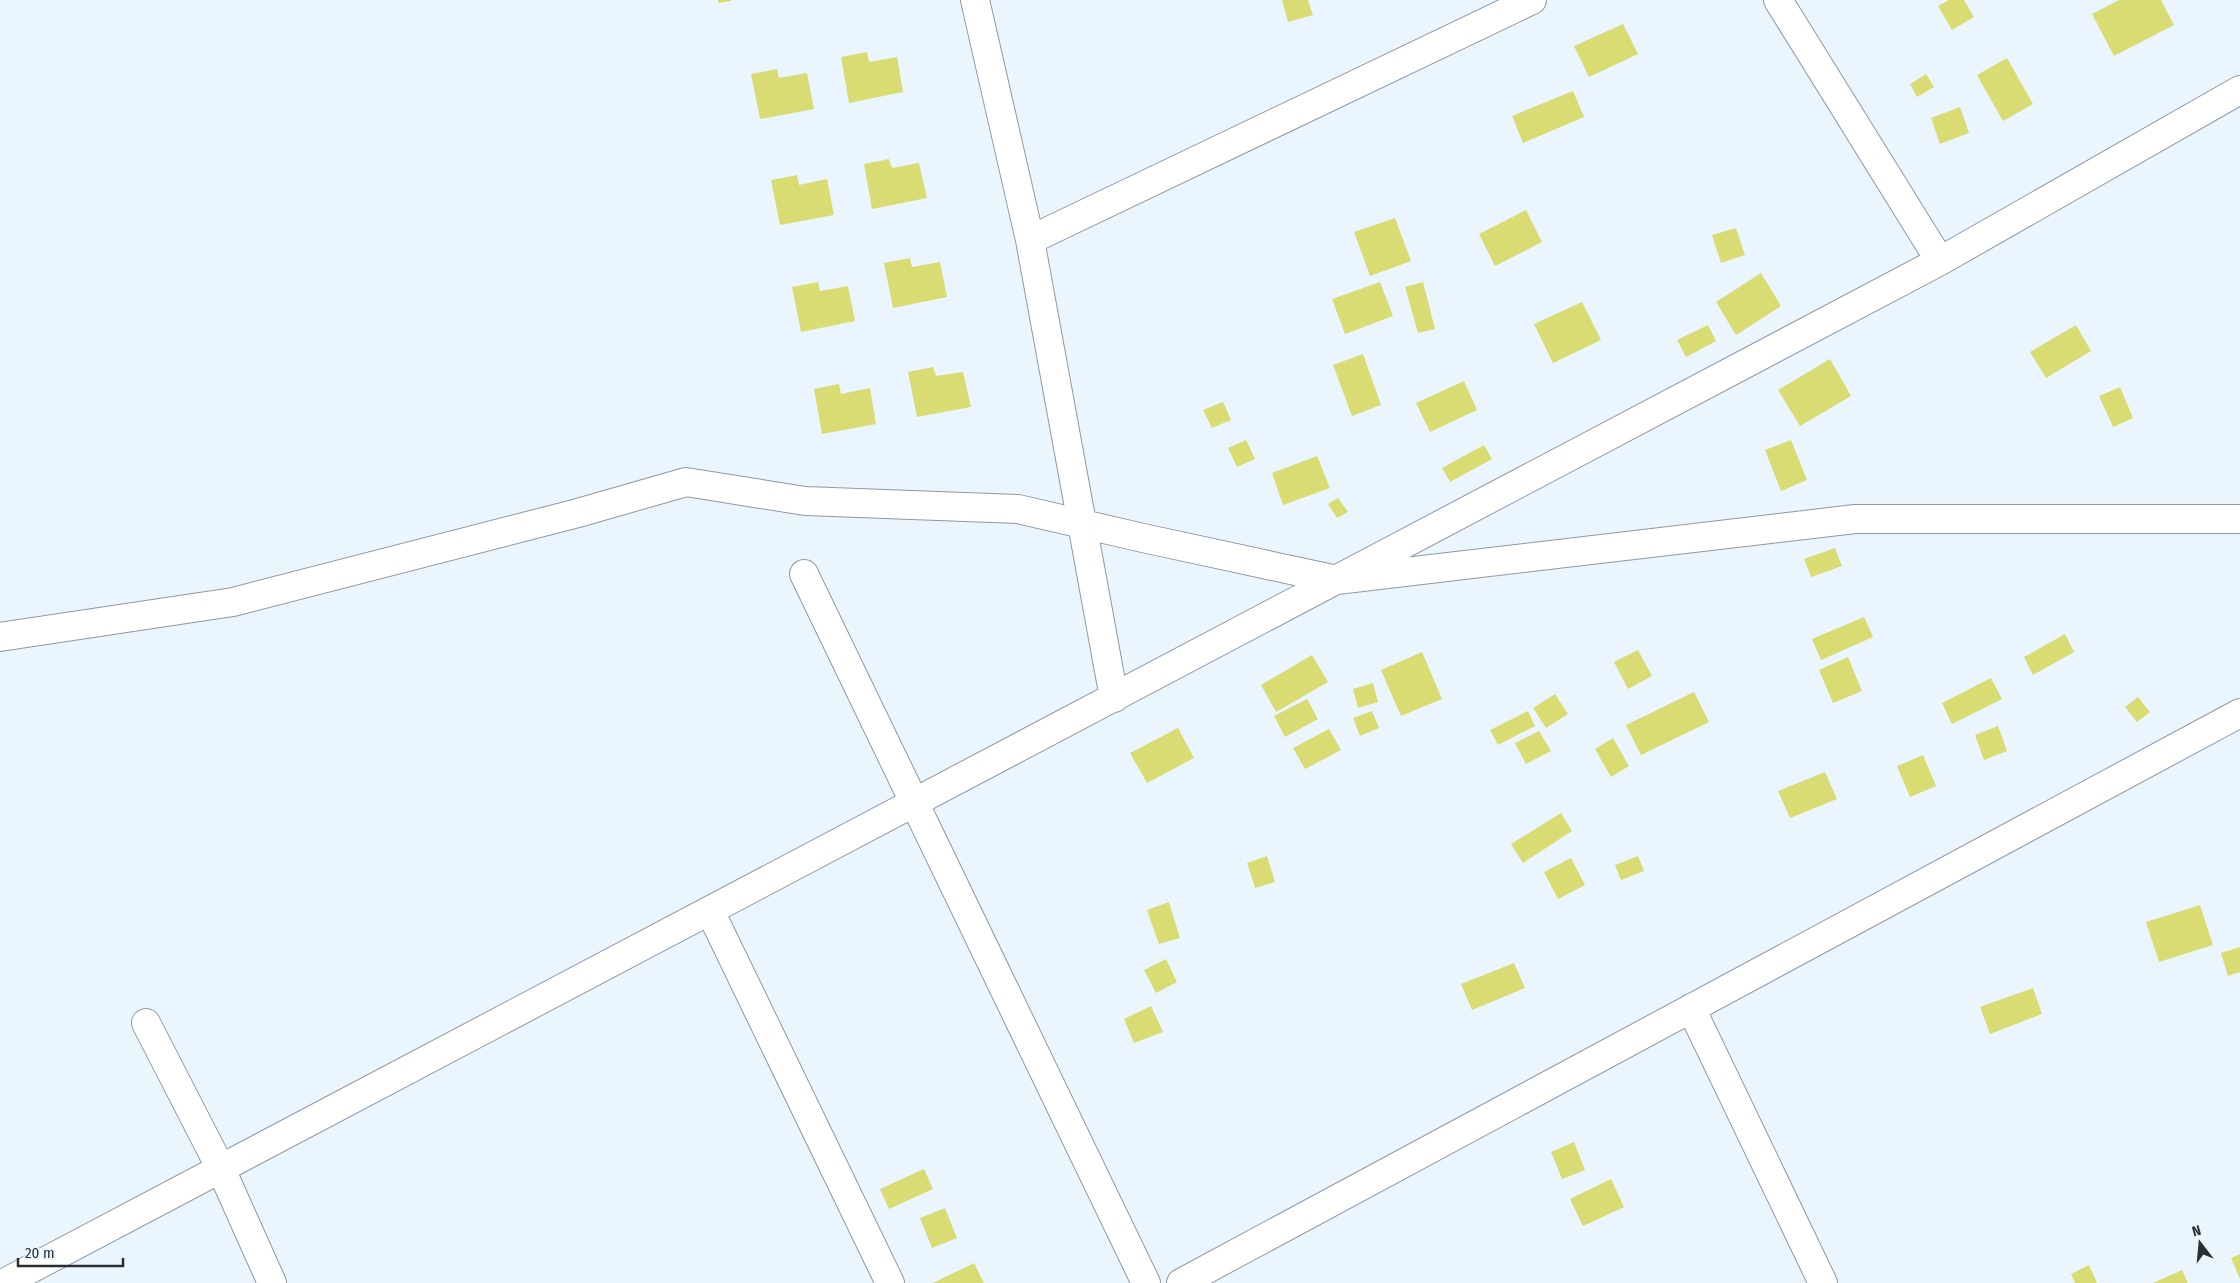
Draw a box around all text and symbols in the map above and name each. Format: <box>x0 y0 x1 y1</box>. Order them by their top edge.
north arrow <box>2175 1218 2225 1268</box>
text: N <box>2190 1222 2203 1240</box>
scale bar <box>18 1236 122 1268</box>
text: 20 m <box>25 1244 55 1262</box>

